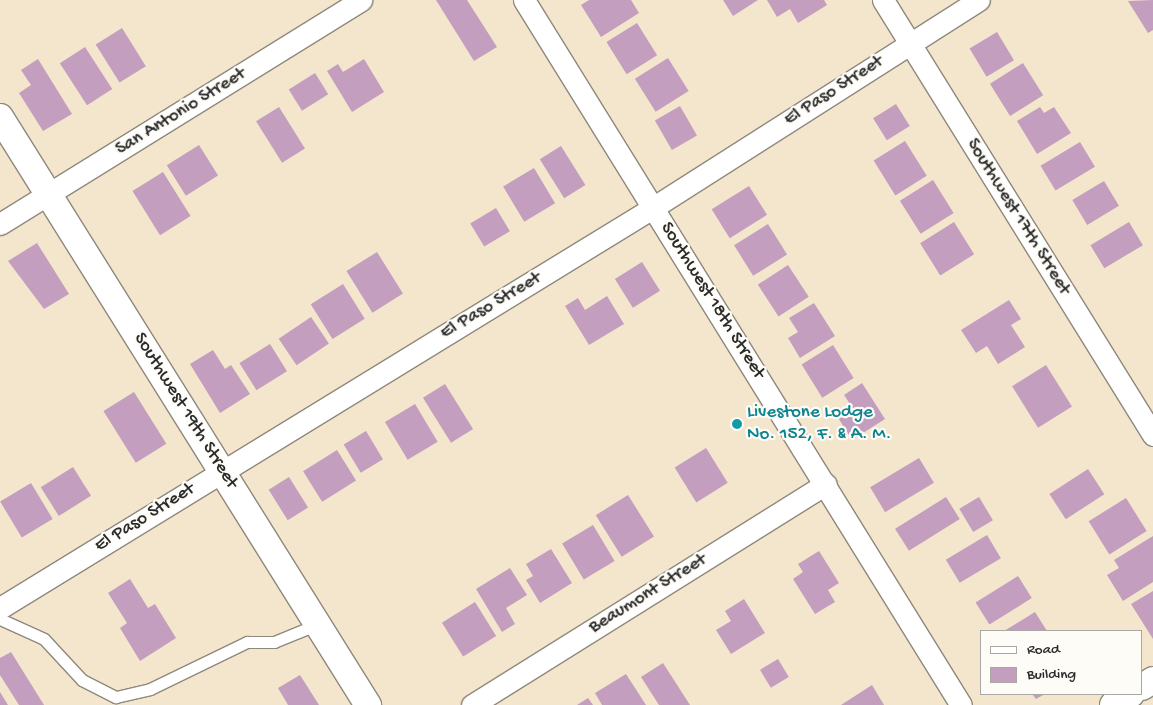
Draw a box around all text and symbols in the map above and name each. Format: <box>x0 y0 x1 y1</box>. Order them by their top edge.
street label: El Paso Street <box>780 51 888 131</box>
street label: San Antonio Street <box>112 63 250 161</box>
street label: Southwest 17th Street <box>961 135 1075 299</box>
street label: Southwest 18th Street <box>654 218 770 384</box>
street label: El Paso Street <box>436 267 546 345</box>
street label: Southwest 19th Street <box>128 329 242 493</box>
place label: Livestone Lodge No. 152, F. & A. M. <box>747 402 891 446</box>
marker: Livestone Lodge No. 152, F. & A. M. <box>731 418 743 430</box>
street label: El Paso Street <box>91 478 199 558</box>
street label: Beaumont Street <box>585 549 711 639</box>
legend <box>980 630 1143 695</box>
text: Road <box>1027 641 1060 659</box>
text: Building <box>1027 666 1076 684</box>

